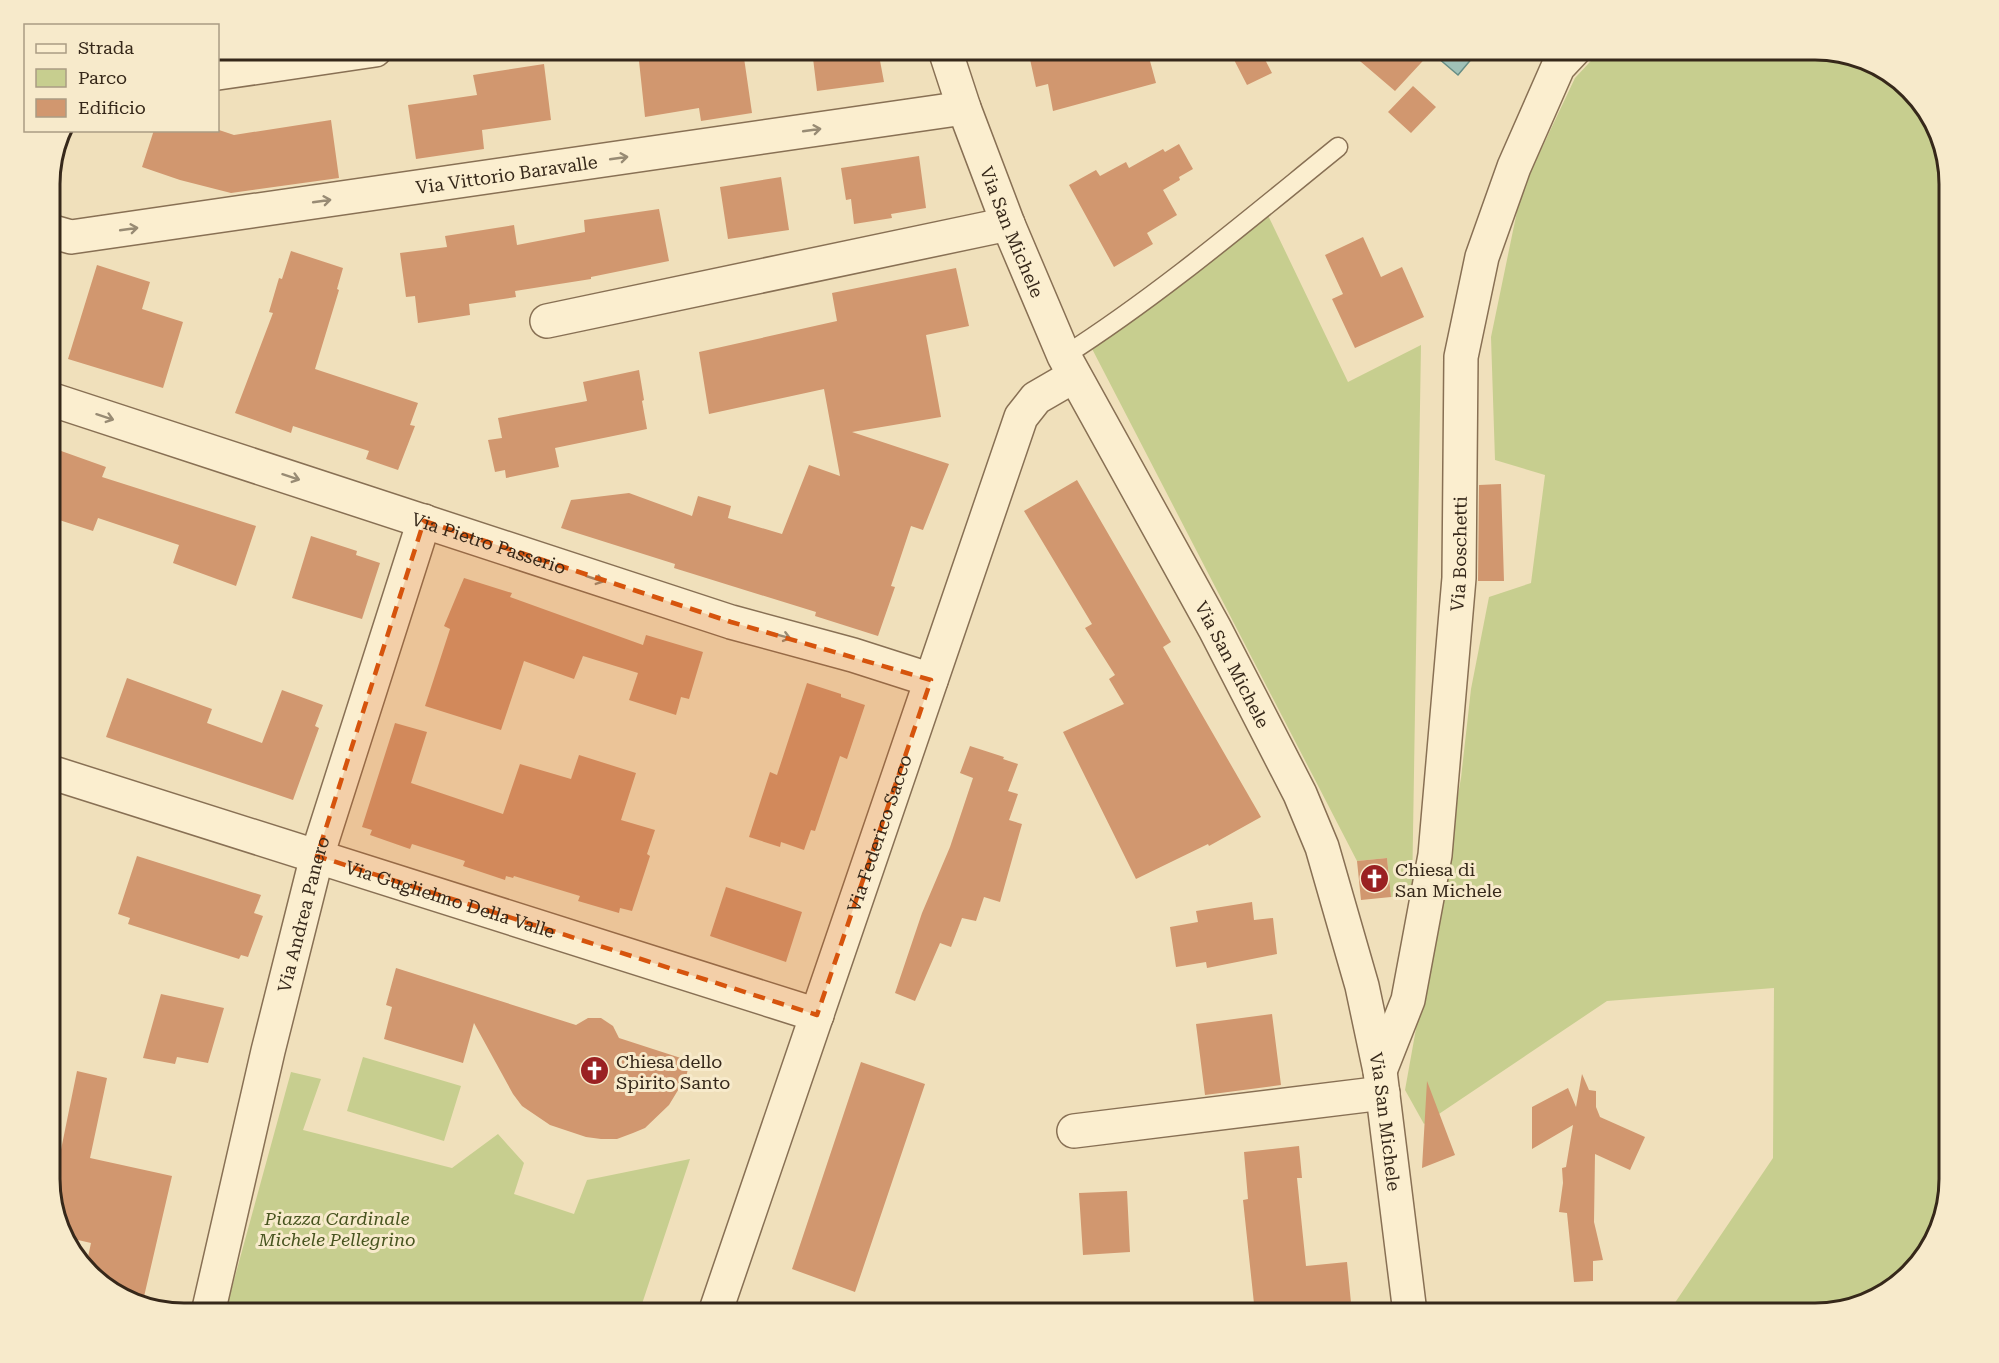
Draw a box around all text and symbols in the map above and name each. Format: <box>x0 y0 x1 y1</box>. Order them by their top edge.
legend <box>24 24 219 132</box>
text: Strada <box>78 37 134 58</box>
text: Parco <box>78 67 127 88</box>
text: Edificio <box>78 97 146 118</box>
one-way arrow <box>802 124 822 135</box>
street label: Via Vittorio Baravalle <box>414 151 599 198</box>
one-way arrow <box>609 152 629 163</box>
street label: Via San Michele <box>977 163 1048 301</box>
one-way arrow <box>312 195 332 206</box>
one-way arrow <box>119 223 139 234</box>
one-way arrow <box>95 412 114 423</box>
one-way arrow <box>281 473 300 484</box>
street label: Via Boschetti <box>1446 496 1470 612</box>
street label: Via Pietro Passerio <box>409 508 569 578</box>
one-way arrow <box>585 574 604 585</box>
street label: Via San Michele <box>1191 597 1274 731</box>
one-way arrow <box>772 630 791 642</box>
street label: Via Federico Sacco <box>842 752 915 915</box>
street label: Via Andrea Panero <box>273 833 333 994</box>
street label: Via Guglielmo Della Valle <box>343 856 558 942</box>
place label: Chiesa di San Michele <box>1395 859 1502 901</box>
church icon: Chiesa di San Michele <box>1358 863 1390 895</box>
street label: Via San Michele <box>1366 1050 1405 1192</box>
place label: Chiesa dello Spirito Santo <box>616 1051 730 1093</box>
church icon: Chiesa dello Spirito Santo <box>579 1055 611 1087</box>
park label: Piazza Cardinale Michele Pellegrino <box>257 1208 416 1250</box>

